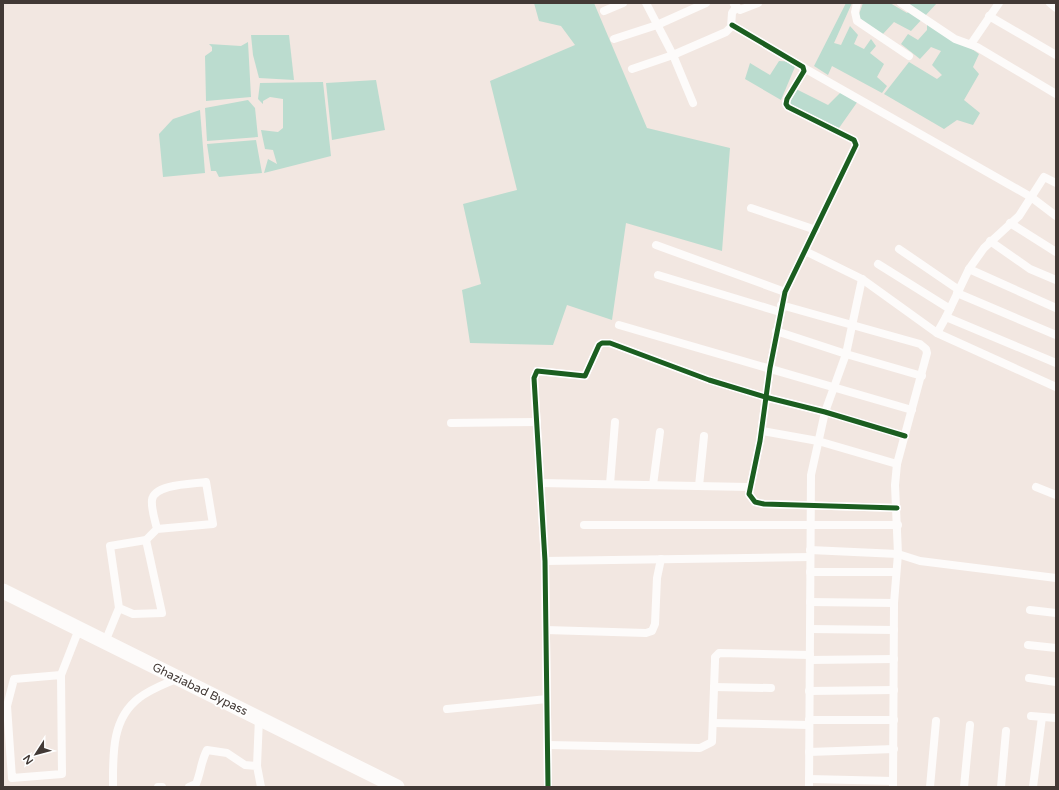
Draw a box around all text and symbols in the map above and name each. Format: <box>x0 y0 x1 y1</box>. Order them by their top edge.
street label: Ghaziabad Bypass <box>150 660 250 718</box>
north arrow <box>16 734 56 774</box>
text: N <box>20 752 36 767</box>

